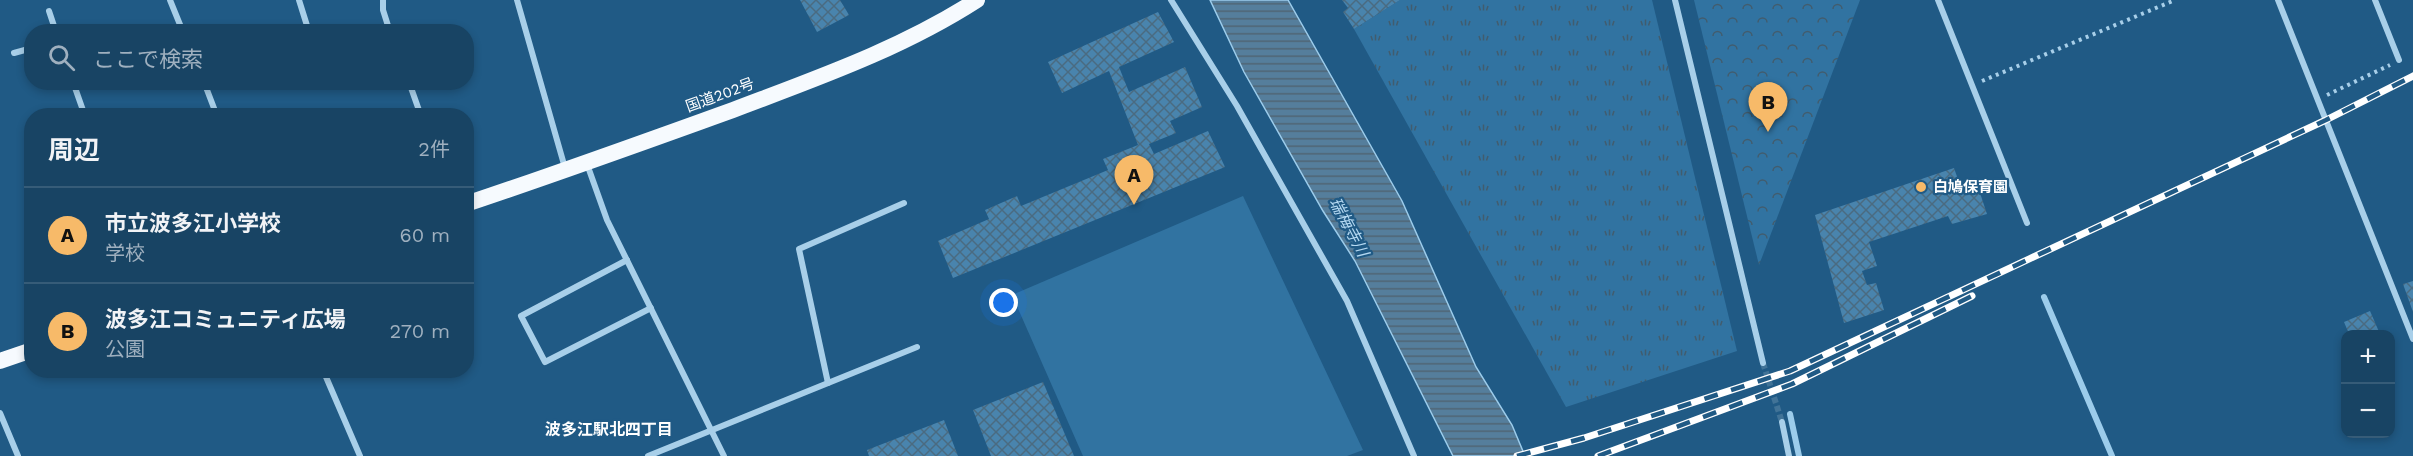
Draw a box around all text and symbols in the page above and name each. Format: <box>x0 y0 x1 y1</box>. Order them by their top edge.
search box <box>24 24 474 90</box>
icon: search <box>45 41 78 74</box>
text: ここで検索 <box>93 47 203 72</box>
street label: 国道202号 <box>683 74 757 116</box>
pin: B <box>1748 82 1788 132</box>
text: 周辺 <box>48 135 100 165</box>
text: 2件 <box>418 137 450 161</box>
pin: A <box>1114 156 1154 205</box>
place label: 白鳩保育園 <box>1933 178 2008 196</box>
marker: 白鳩保育園 <box>1914 180 1928 194</box>
water label: 瑞梅寺川 <box>1326 194 1373 261</box>
text: 市立波多江小学校 <box>105 211 281 236</box>
text: A <box>61 223 74 247</box>
text: 60 m <box>400 223 450 247</box>
text: 学校 <box>105 241 145 265</box>
your location <box>989 288 1018 317</box>
text: 波多江コミュニティ広場 <box>105 307 346 332</box>
text: B <box>61 319 74 343</box>
text: 270 m <box>390 319 450 343</box>
map controls <box>2341 330 2395 438</box>
button: + <box>2341 330 2395 384</box>
text: 公園 <box>105 337 145 361</box>
button: − <box>2341 384 2395 438</box>
district label: 波多江駅北四丁目 <box>545 420 673 439</box>

